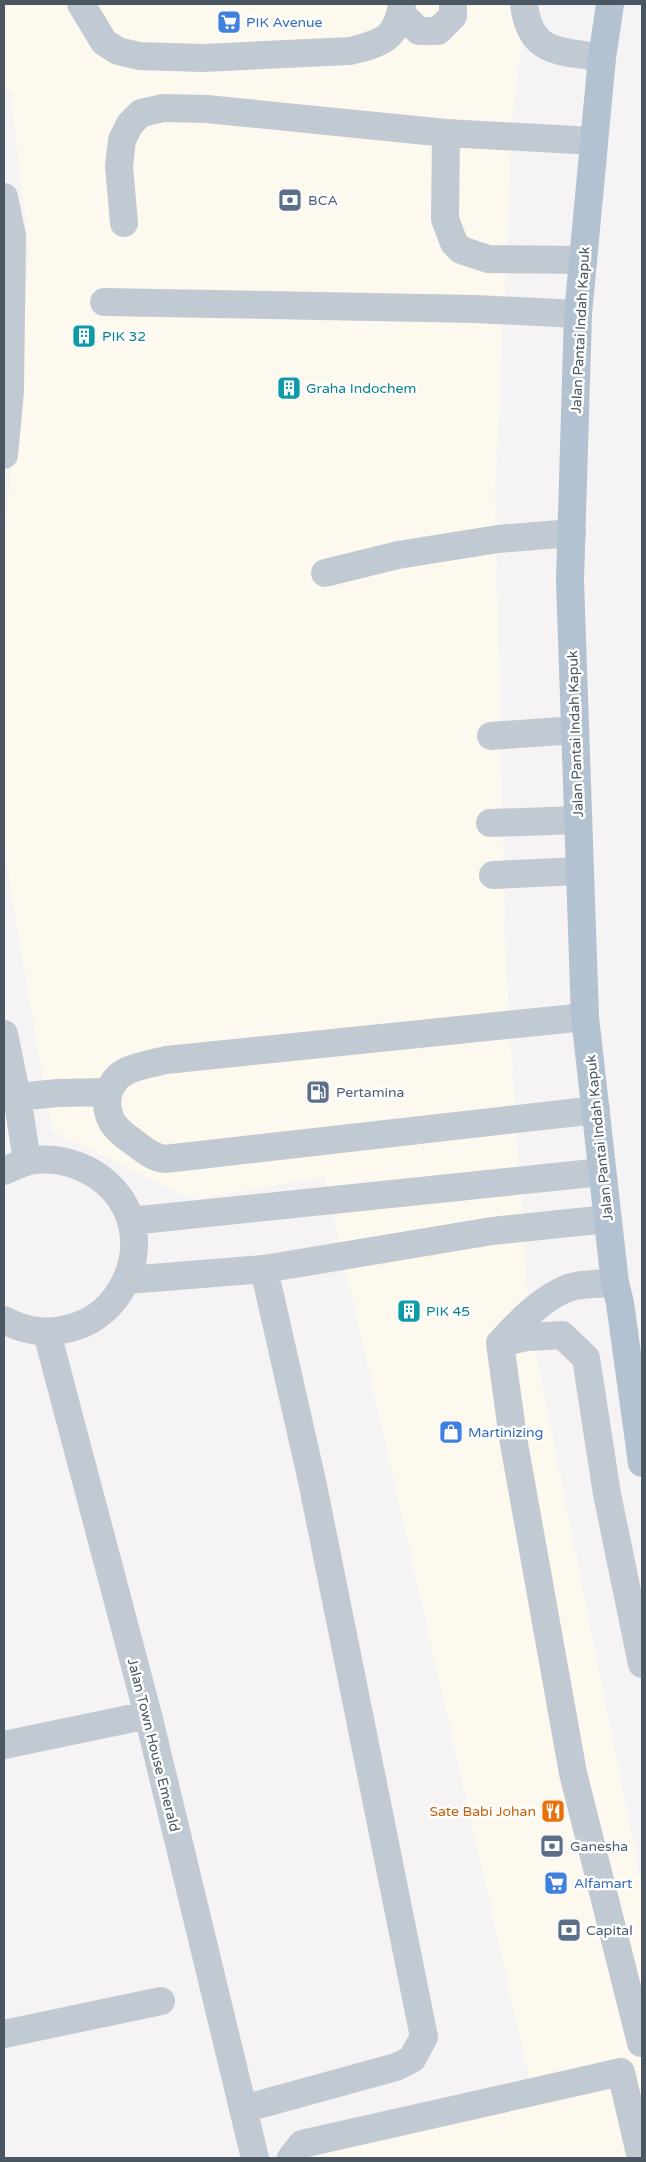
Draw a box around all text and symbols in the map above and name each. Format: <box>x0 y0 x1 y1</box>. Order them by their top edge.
supermarket icon: PIK Avenue <box>216 9 242 35</box>
place label: PIK Avenue <box>246 14 323 31</box>
bank icon: BCA <box>277 187 303 213</box>
place label: BCA <box>308 192 338 209</box>
street label: Jalan Pantai Indah Kapuk <box>568 246 593 414</box>
building icon: PIK 32 <box>71 323 97 349</box>
place label: PIK 32 <box>102 328 146 345</box>
building icon: Graha Indochem <box>276 375 302 401</box>
place label: Graha Indochem <box>306 380 416 397</box>
street label: Jalan Pantai Indah Kapuk <box>564 650 587 818</box>
street label: Jalan Pantai Indah Kapuk <box>582 1054 617 1222</box>
fuel station icon: Pertamina <box>305 1079 331 1105</box>
place label: Pertamina <box>336 1084 404 1101</box>
building icon: PIK 45 <box>396 1298 422 1324</box>
place label: PIK 45 <box>426 1303 470 1320</box>
shop icon: Martinizing <box>438 1419 464 1445</box>
place label: Martinizing <box>468 1424 543 1441</box>
street label: Jalan Town House Emerald <box>124 1657 183 1834</box>
restaurant icon: Sate Babi Johan <box>540 1798 566 1824</box>
place label: Sate Babi Johan <box>429 1803 536 1820</box>
bank icon: Ganesha <box>539 1833 565 1859</box>
place label: Ganesha <box>570 1838 628 1855</box>
supermarket icon: Alfamart <box>543 1870 569 1896</box>
place label: Alfamart <box>574 1875 633 1892</box>
bank icon: Capital <box>556 1917 582 1943</box>
place label: Capital <box>586 1922 633 1939</box>

